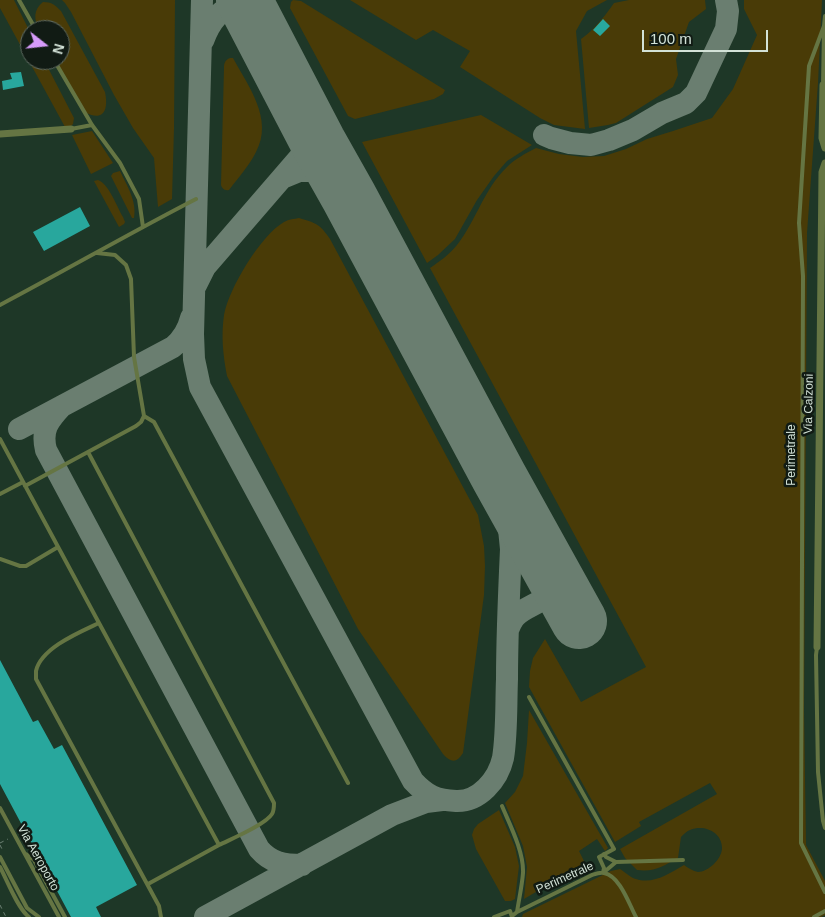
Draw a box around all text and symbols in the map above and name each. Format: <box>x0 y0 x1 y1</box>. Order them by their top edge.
north arrow <box>20 20 70 70</box>
scale bar <box>645 20 771 52</box>
text: 100 m <box>650 30 692 47</box>
text: N <box>49 42 68 56</box>
street label: Via Calzoni <box>801 374 817 434</box>
street label: Perimetrale <box>785 424 799 486</box>
street label: Via Aeroporto <box>14 823 62 893</box>
street label: Perimetrale <box>534 859 596 897</box>

